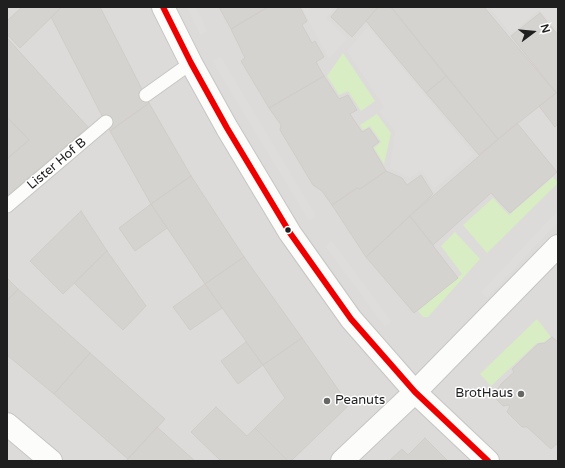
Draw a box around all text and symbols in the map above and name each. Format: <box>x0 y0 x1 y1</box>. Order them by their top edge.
north arrow <box>513 12 553 52</box>
text: N <box>538 23 552 35</box>
street label: Lister Hof B <box>24 135 90 193</box>
unlabelled marker <box>283 225 293 235</box>
place label: BrotHaus <box>455 386 513 402</box>
marker: BrotHaus <box>516 389 526 399</box>
place label: Peanuts <box>335 393 385 409</box>
marker: Peanuts <box>322 396 332 406</box>

